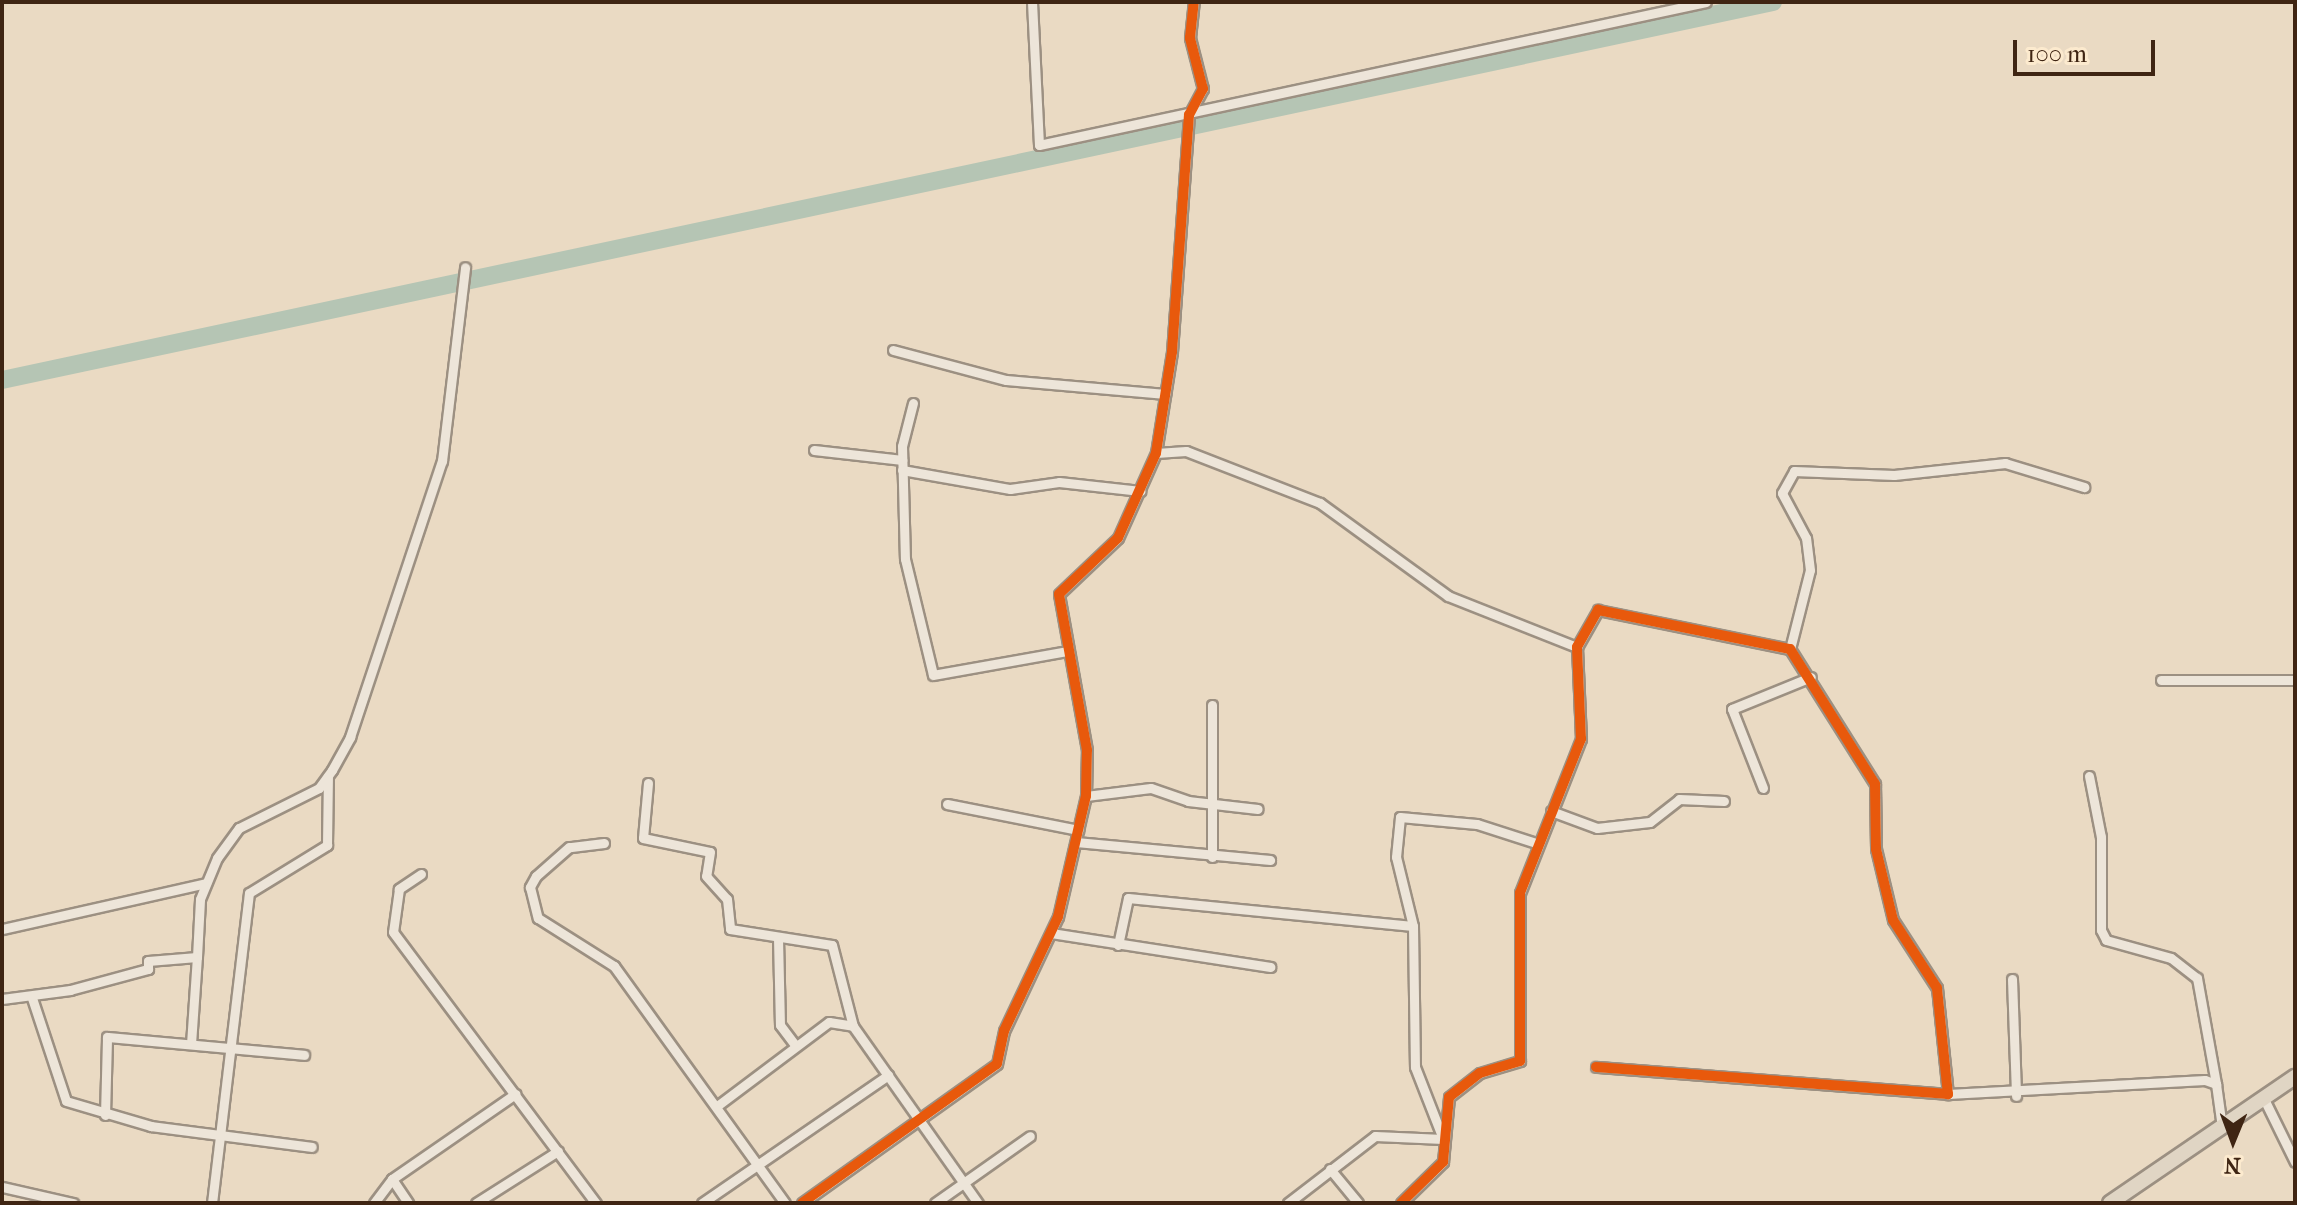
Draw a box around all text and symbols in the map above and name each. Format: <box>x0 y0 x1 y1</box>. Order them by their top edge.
scale bar <box>2017 24 2159 74</box>
text: 100 m <box>2027 40 2087 68</box>
north arrow <box>2193 1101 2273 1181</box>
text: N <box>2224 1152 2241 1178</box>

